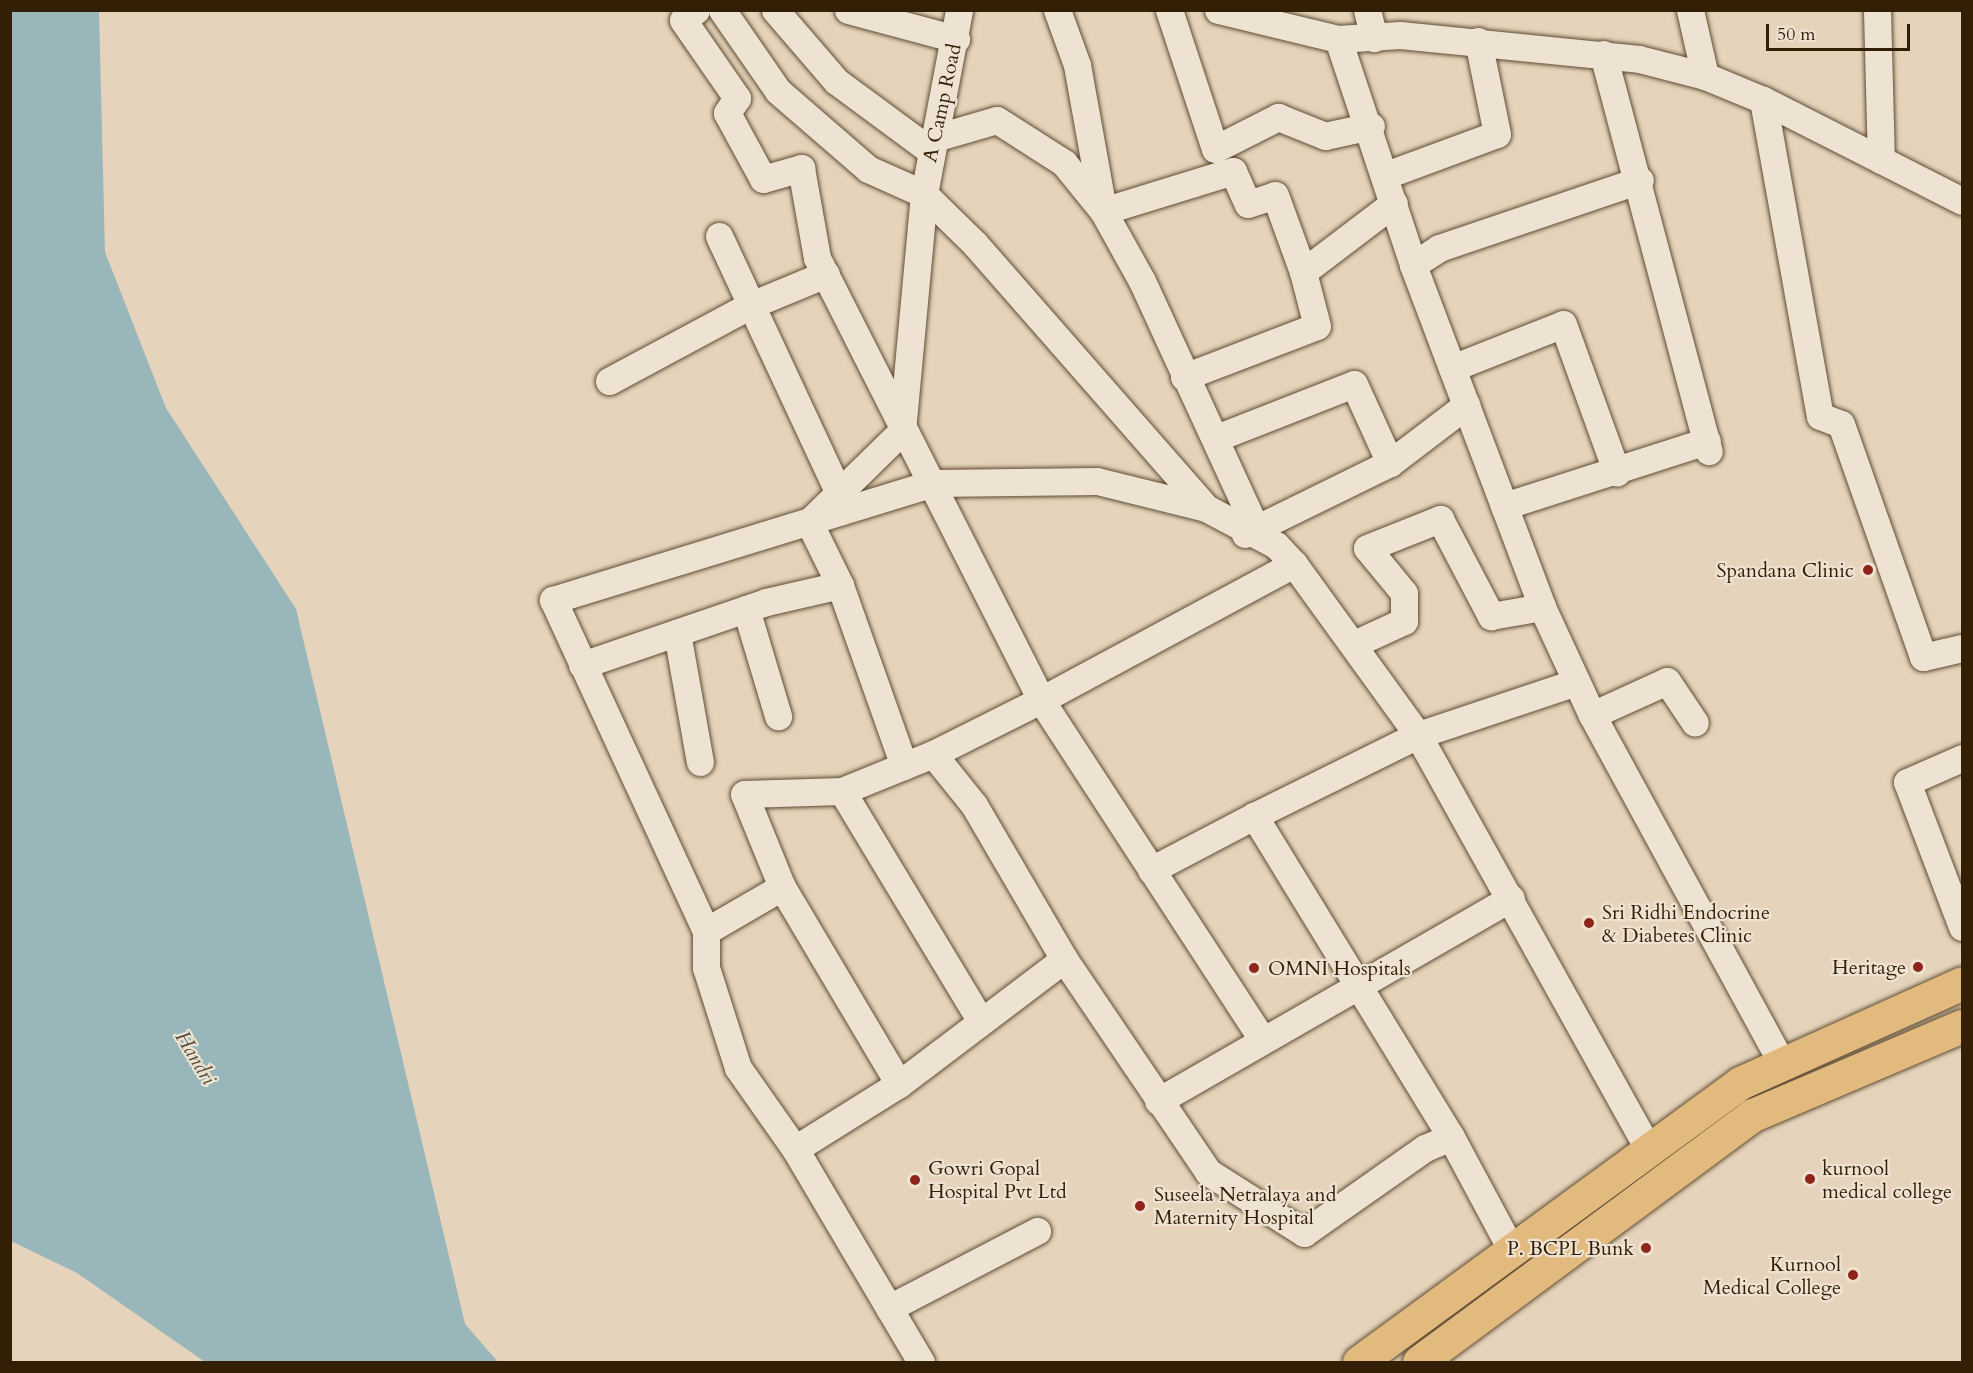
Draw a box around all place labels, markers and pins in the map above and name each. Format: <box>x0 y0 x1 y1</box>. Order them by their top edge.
place label: Spandana Clinic <box>1717 558 1854 582</box>
marker: Spandana Clinic <box>1859 561 1877 579</box>
place label: Sri Ridhi Endocrine & Diabetes Clinic <box>1602 900 1770 947</box>
marker: Sri Ridhi Endocrine & Diabetes Clinic <box>1580 914 1598 932</box>
place label: Heritage <box>1832 955 1906 979</box>
place label: OMNI Hospitals <box>1268 956 1411 980</box>
marker: OMNI Hospitals <box>1245 959 1263 977</box>
marker: Heritage <box>1911 960 1925 974</box>
place label: Gowri Gopal Hospital Pvt Ltd <box>928 1156 1067 1203</box>
place label: kurnool medical college <box>1822 1156 1952 1203</box>
marker: Gowri Gopal Hospital Pvt Ltd <box>906 1171 924 1189</box>
marker: kurnool medical college <box>1803 1172 1817 1186</box>
place label: Suseela Netralaya and Maternity Hospital <box>1154 1182 1336 1229</box>
marker: Suseela Netralaya and Maternity Hospital <box>1131 1197 1149 1215</box>
place label: P. BCPL Bunk <box>1507 1236 1634 1260</box>
marker: P. BCPL Bunk <box>1639 1241 1653 1255</box>
place label: Kurnool Medical College <box>1703 1252 1841 1299</box>
marker: Kurnool Medical College <box>1846 1268 1860 1282</box>

